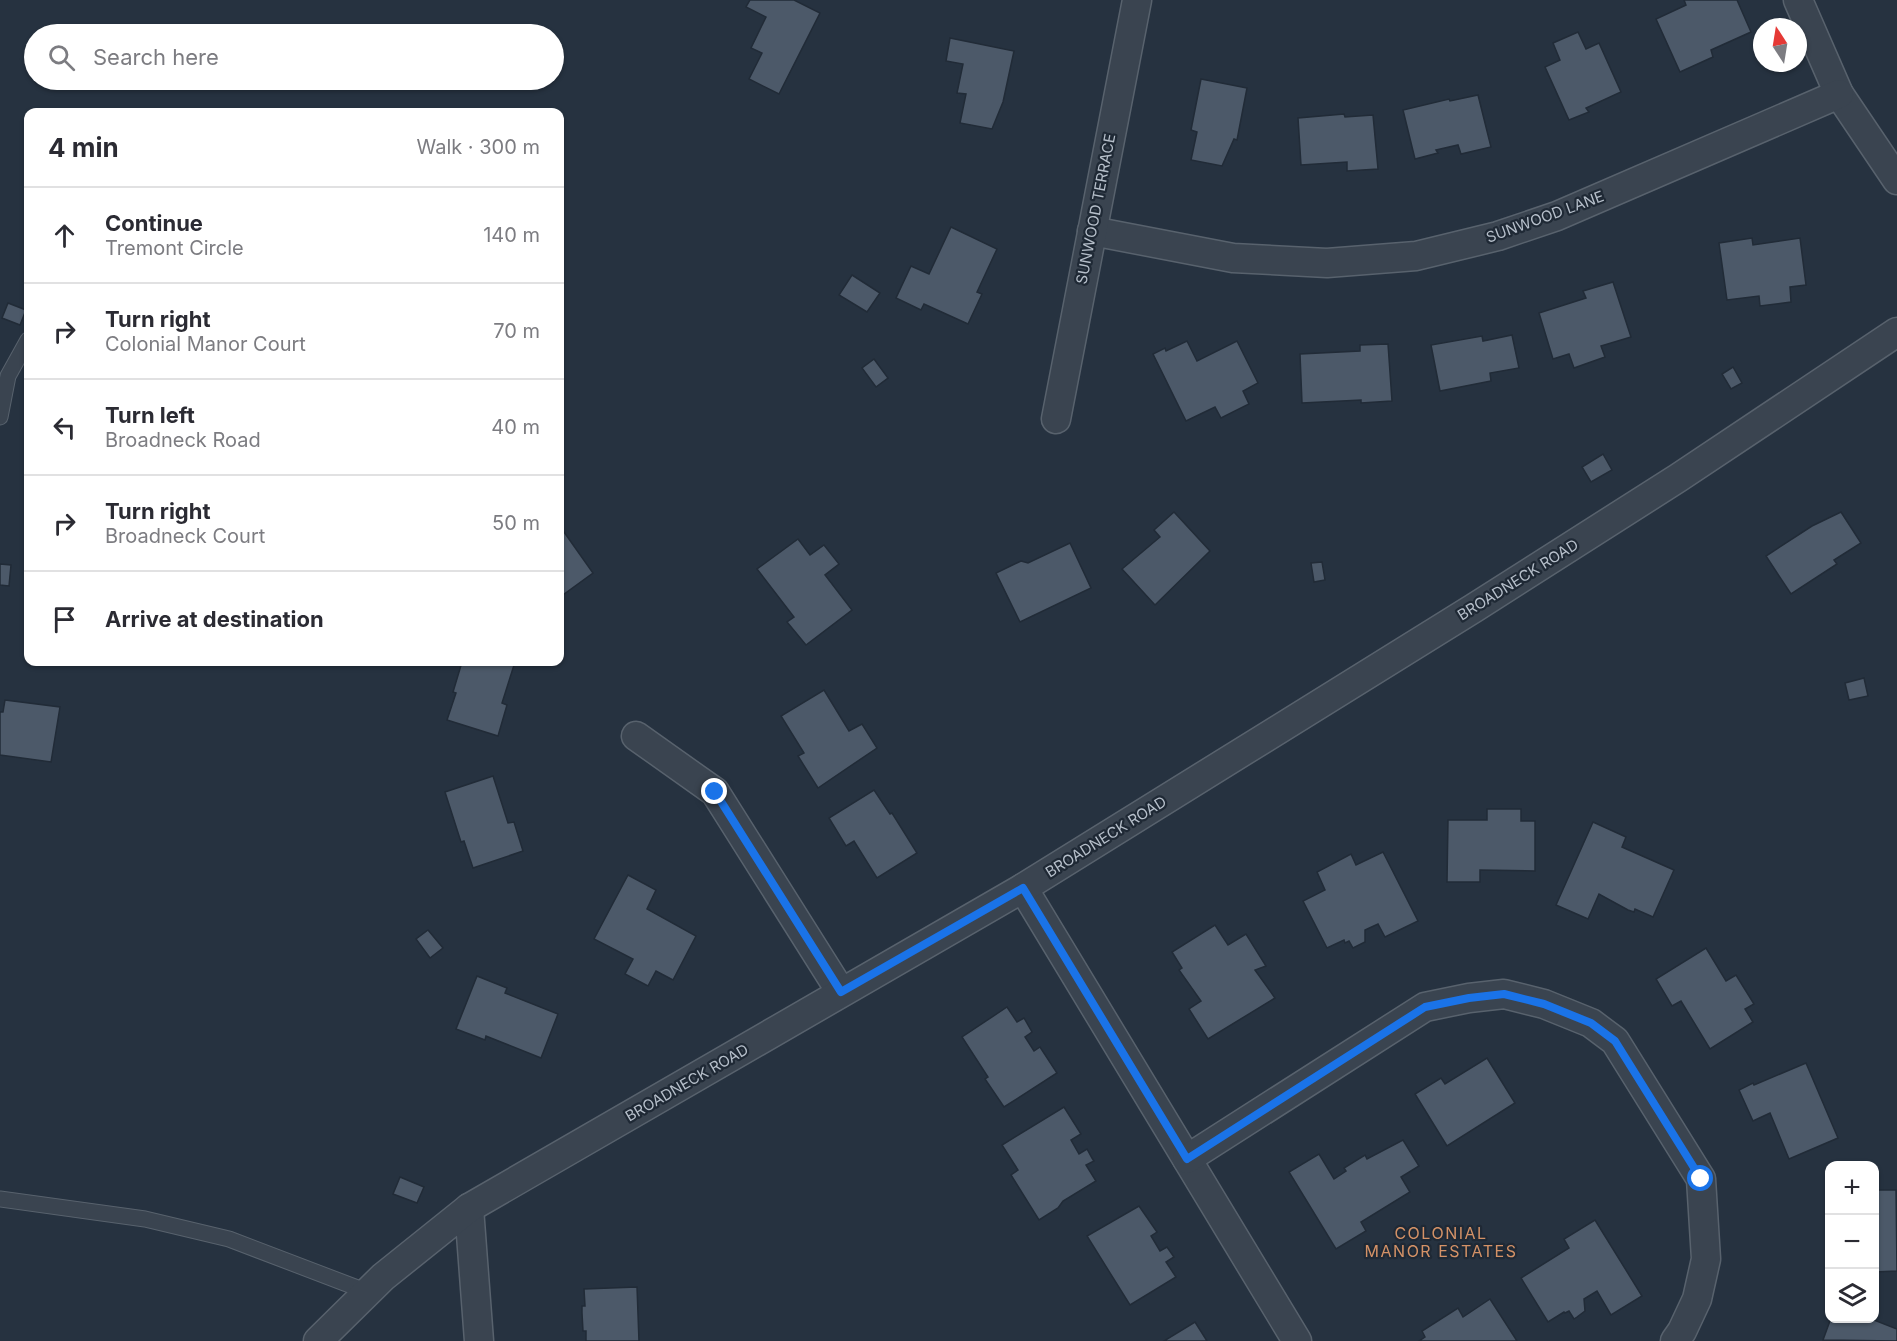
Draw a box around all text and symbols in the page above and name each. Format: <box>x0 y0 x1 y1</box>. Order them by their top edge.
north arrow <box>1753 18 1807 72</box>
search box <box>24 24 564 90</box>
icon: search <box>45 41 78 74</box>
text: Search here <box>93 44 219 70</box>
text: 4 min <box>48 132 119 163</box>
street label: SUNWOOD TERRACE <box>1072 132 1119 286</box>
text: Walk · 300 m <box>417 135 540 159</box>
street label: SUNWOOD LANE <box>1483 186 1606 247</box>
text: Continue <box>105 210 203 236</box>
icon: ahead <box>48 219 81 252</box>
text: 140 m <box>483 223 540 247</box>
text: Tremont Circle <box>105 236 244 260</box>
text: Turn right <box>105 306 211 332</box>
icon: right <box>48 315 81 348</box>
text: 70 m <box>493 319 540 343</box>
text: Colonial Manor Court <box>105 332 306 356</box>
text: Turn left <box>105 402 195 428</box>
icon: left <box>48 411 81 444</box>
text: 40 m <box>491 415 540 439</box>
text: Broadneck Road <box>105 428 261 452</box>
text: Turn right <box>105 498 211 524</box>
icon: right <box>48 507 81 540</box>
text: 50 m <box>492 511 540 535</box>
text: Broadneck Court <box>105 524 265 548</box>
street label: BROADNECK ROAD <box>1454 535 1582 624</box>
icon: arrive <box>48 603 81 636</box>
text: Arrive at destination <box>105 606 324 632</box>
route end <box>701 778 727 804</box>
street label: BROADNECK ROAD <box>1042 792 1170 881</box>
street label: BROADNECK ROAD <box>622 1040 752 1126</box>
map controls <box>1825 1161 1879 1323</box>
button: + <box>1825 1161 1879 1215</box>
route start <box>1687 1165 1713 1191</box>
button: − <box>1825 1215 1879 1269</box>
district label: COLONIAL MANOR ESTATES <box>1365 1223 1517 1261</box>
button: layers <box>1825 1269 1879 1323</box>

